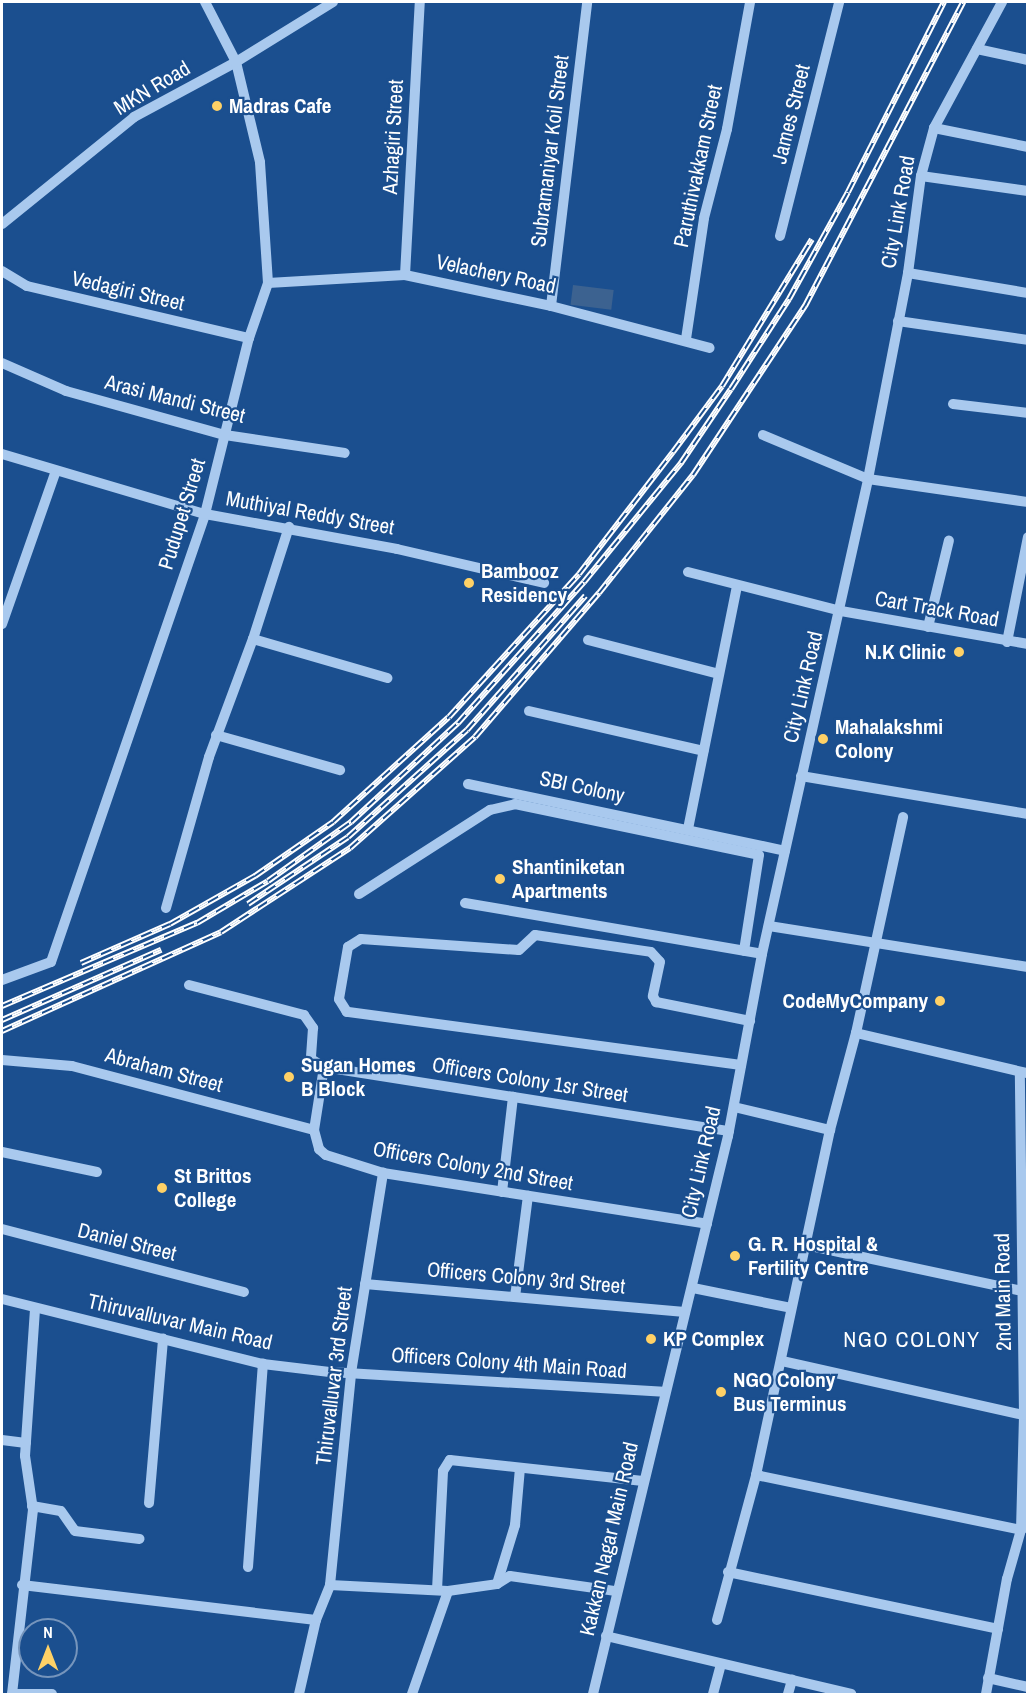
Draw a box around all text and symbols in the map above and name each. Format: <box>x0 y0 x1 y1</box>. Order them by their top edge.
street label: Subramaniyar Koil Street <box>526 54 574 248</box>
street label: MKN Road <box>109 56 195 120</box>
street label: James Street <box>767 62 815 166</box>
street label: Azhagiri Street <box>377 79 409 195</box>
street label: Paruthivakkam Street <box>668 82 728 250</box>
place label: Madras Cafe <box>229 93 331 119</box>
marker: Madras Cafe <box>210 99 224 113</box>
street label: City Link Road <box>876 154 920 270</box>
street label: Velachery Road <box>434 249 558 299</box>
street label: Vedagiri Street <box>69 266 187 316</box>
street label: Arasi Mandi Street <box>102 369 248 429</box>
street label: Pudupet Street <box>153 455 211 573</box>
street label: Muthiyal Reddy Street <box>224 486 396 540</box>
place label: Bambooz Residency <box>481 558 567 608</box>
marker: Bambooz Residency <box>462 576 476 590</box>
street label: Cart Track Road <box>873 586 1001 632</box>
street label: City Link Road <box>778 629 828 745</box>
place label: N.K Clinic <box>865 639 946 665</box>
marker: N.K Clinic <box>950 643 968 661</box>
place label: Mahalakshmi Colony <box>835 714 943 764</box>
marker: Mahalakshmi Colony <box>816 732 830 746</box>
street label: SBI Colony <box>537 766 627 808</box>
place label: Shantiniketan Apartments <box>512 854 625 904</box>
marker: Shantiniketan Apartments <box>493 872 507 886</box>
place label: CodeMyCompany <box>783 988 928 1014</box>
marker: CodeMyCompany <box>933 994 947 1008</box>
street label: Abraham Street <box>102 1042 226 1098</box>
place label: Sugan Homes B Block <box>301 1052 416 1102</box>
street label: Officers Colony 1sr Street <box>430 1052 630 1108</box>
marker: Sugan Homes B Block <box>282 1070 296 1084</box>
street label: City Link Road <box>676 1104 726 1220</box>
street label: Officers Colony 2nd Street <box>371 1136 575 1196</box>
place label: St Brittos College <box>174 1163 251 1213</box>
marker: St Brittos College <box>155 1181 169 1195</box>
street label: Daniel Street <box>75 1218 179 1266</box>
place label: G. R. Hospital & Fertility Centre <box>748 1231 878 1281</box>
street label: 2nd Main Road <box>989 1233 1017 1351</box>
marker: G. R. Hospital & Fertility Centre <box>726 1247 744 1265</box>
street label: Officers Colony 3rd Street <box>426 1257 626 1299</box>
street label: Thiruvalluvar 3rd Street <box>311 1285 357 1467</box>
street label: Thiruvalluvar Main Road <box>85 1289 275 1355</box>
place label: KP Complex <box>663 1326 764 1352</box>
district label: NGO COLONY <box>843 1327 981 1353</box>
marker: KP Complex <box>644 1332 658 1346</box>
street label: Officers Colony 4th Main Road <box>390 1342 628 1384</box>
place label: NGO Colony Bus Terminus <box>733 1367 847 1417</box>
marker: NGO Colony Bus Terminus <box>714 1385 728 1399</box>
street label: Kakkan Nagar Main Road <box>574 1440 644 1638</box>
north arrow <box>18 1618 78 1678</box>
text: N <box>43 1621 53 1643</box>

